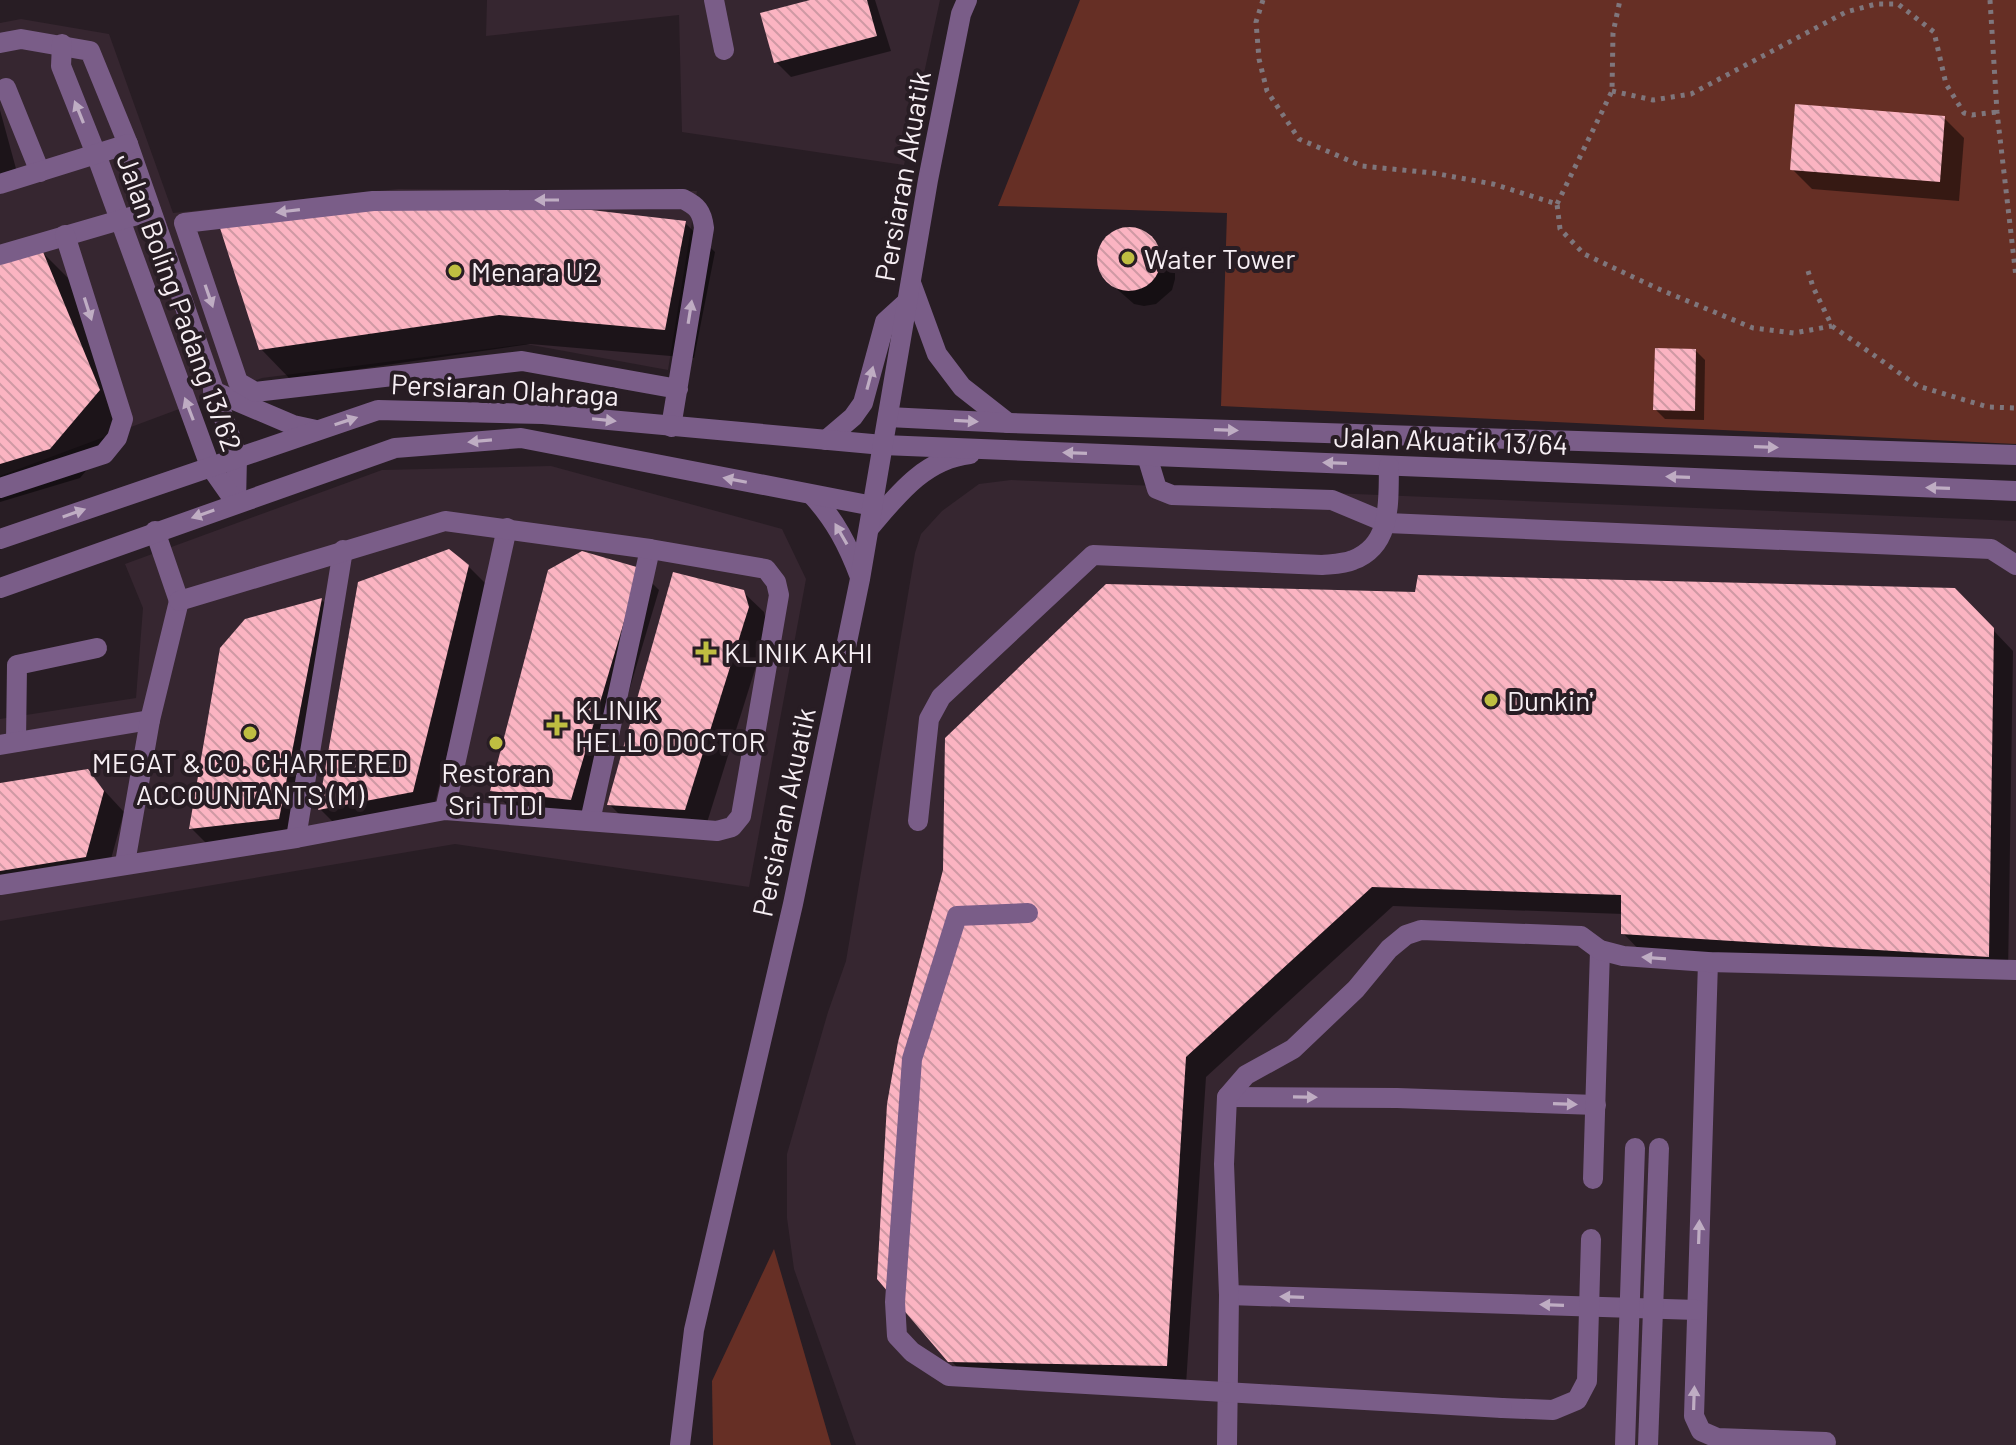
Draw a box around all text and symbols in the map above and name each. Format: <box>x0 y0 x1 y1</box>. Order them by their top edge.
street label: Persiaran Akuatik <box>867 68 937 284</box>
one-way arrow <box>72 100 85 124</box>
street label: Jalan Boling Padang 13/62 <box>110 148 250 456</box>
one-way arrow <box>534 194 559 206</box>
one-way arrow <box>275 204 300 217</box>
place label: Water Tower <box>1144 241 1295 275</box>
marker: Water Tower <box>1119 249 1137 267</box>
place label: Menara U2 <box>471 254 599 288</box>
marker: Menara U2 <box>446 262 464 280</box>
one-way arrow <box>203 285 215 309</box>
one-way arrow <box>83 298 95 322</box>
one-way arrow <box>685 299 697 324</box>
street label: Persiaran Olahraga <box>390 366 620 412</box>
one-way arrow <box>864 366 877 390</box>
one-way arrow <box>182 397 195 421</box>
one-way arrow <box>335 414 359 426</box>
one-way arrow <box>592 414 617 427</box>
one-way arrow <box>954 415 979 428</box>
street label: Jalan Akuatik 13/64 <box>1333 419 1569 461</box>
one-way arrow <box>1214 423 1239 436</box>
one-way arrow <box>467 435 492 448</box>
one-way arrow <box>1754 440 1779 453</box>
one-way arrow <box>1062 446 1087 459</box>
one-way arrow <box>1322 457 1347 470</box>
one-way arrow <box>1665 471 1690 484</box>
one-way arrow <box>723 473 748 486</box>
one-way arrow <box>1925 481 1950 494</box>
one-way arrow <box>62 507 86 519</box>
one-way arrow <box>191 509 215 521</box>
one-way arrow <box>834 523 848 545</box>
place label: KLINIK AKHI <box>724 635 873 669</box>
marker: KLINIK AKHI <box>695 641 717 663</box>
place label: Dunkin' <box>1507 683 1593 717</box>
marker: Dunkin' <box>1482 691 1500 709</box>
place label: KLINIK HELLO DOCTOR <box>575 692 766 758</box>
street label: Persiaran Akuatik <box>744 704 822 920</box>
marker: KLINIK HELLO DOCTOR <box>546 714 568 736</box>
marker: MEGAT & CO. CHARTERED ACCOUNTANTS (M) <box>241 724 259 742</box>
marker: Restoran Sri TTDI <box>487 734 505 752</box>
place label: MEGAT & CO. CHARTERED ACCOUNTANTS (M) <box>92 745 408 811</box>
place label: Restoran Sri TTDI <box>441 755 551 821</box>
one-way arrow <box>1641 951 1666 964</box>
one-way arrow <box>1293 1091 1318 1103</box>
one-way arrow <box>1553 1097 1578 1110</box>
one-way arrow <box>1693 1219 1706 1244</box>
one-way arrow <box>1279 1291 1304 1304</box>
one-way arrow <box>1539 1299 1564 1312</box>
one-way arrow <box>1688 1385 1701 1410</box>

